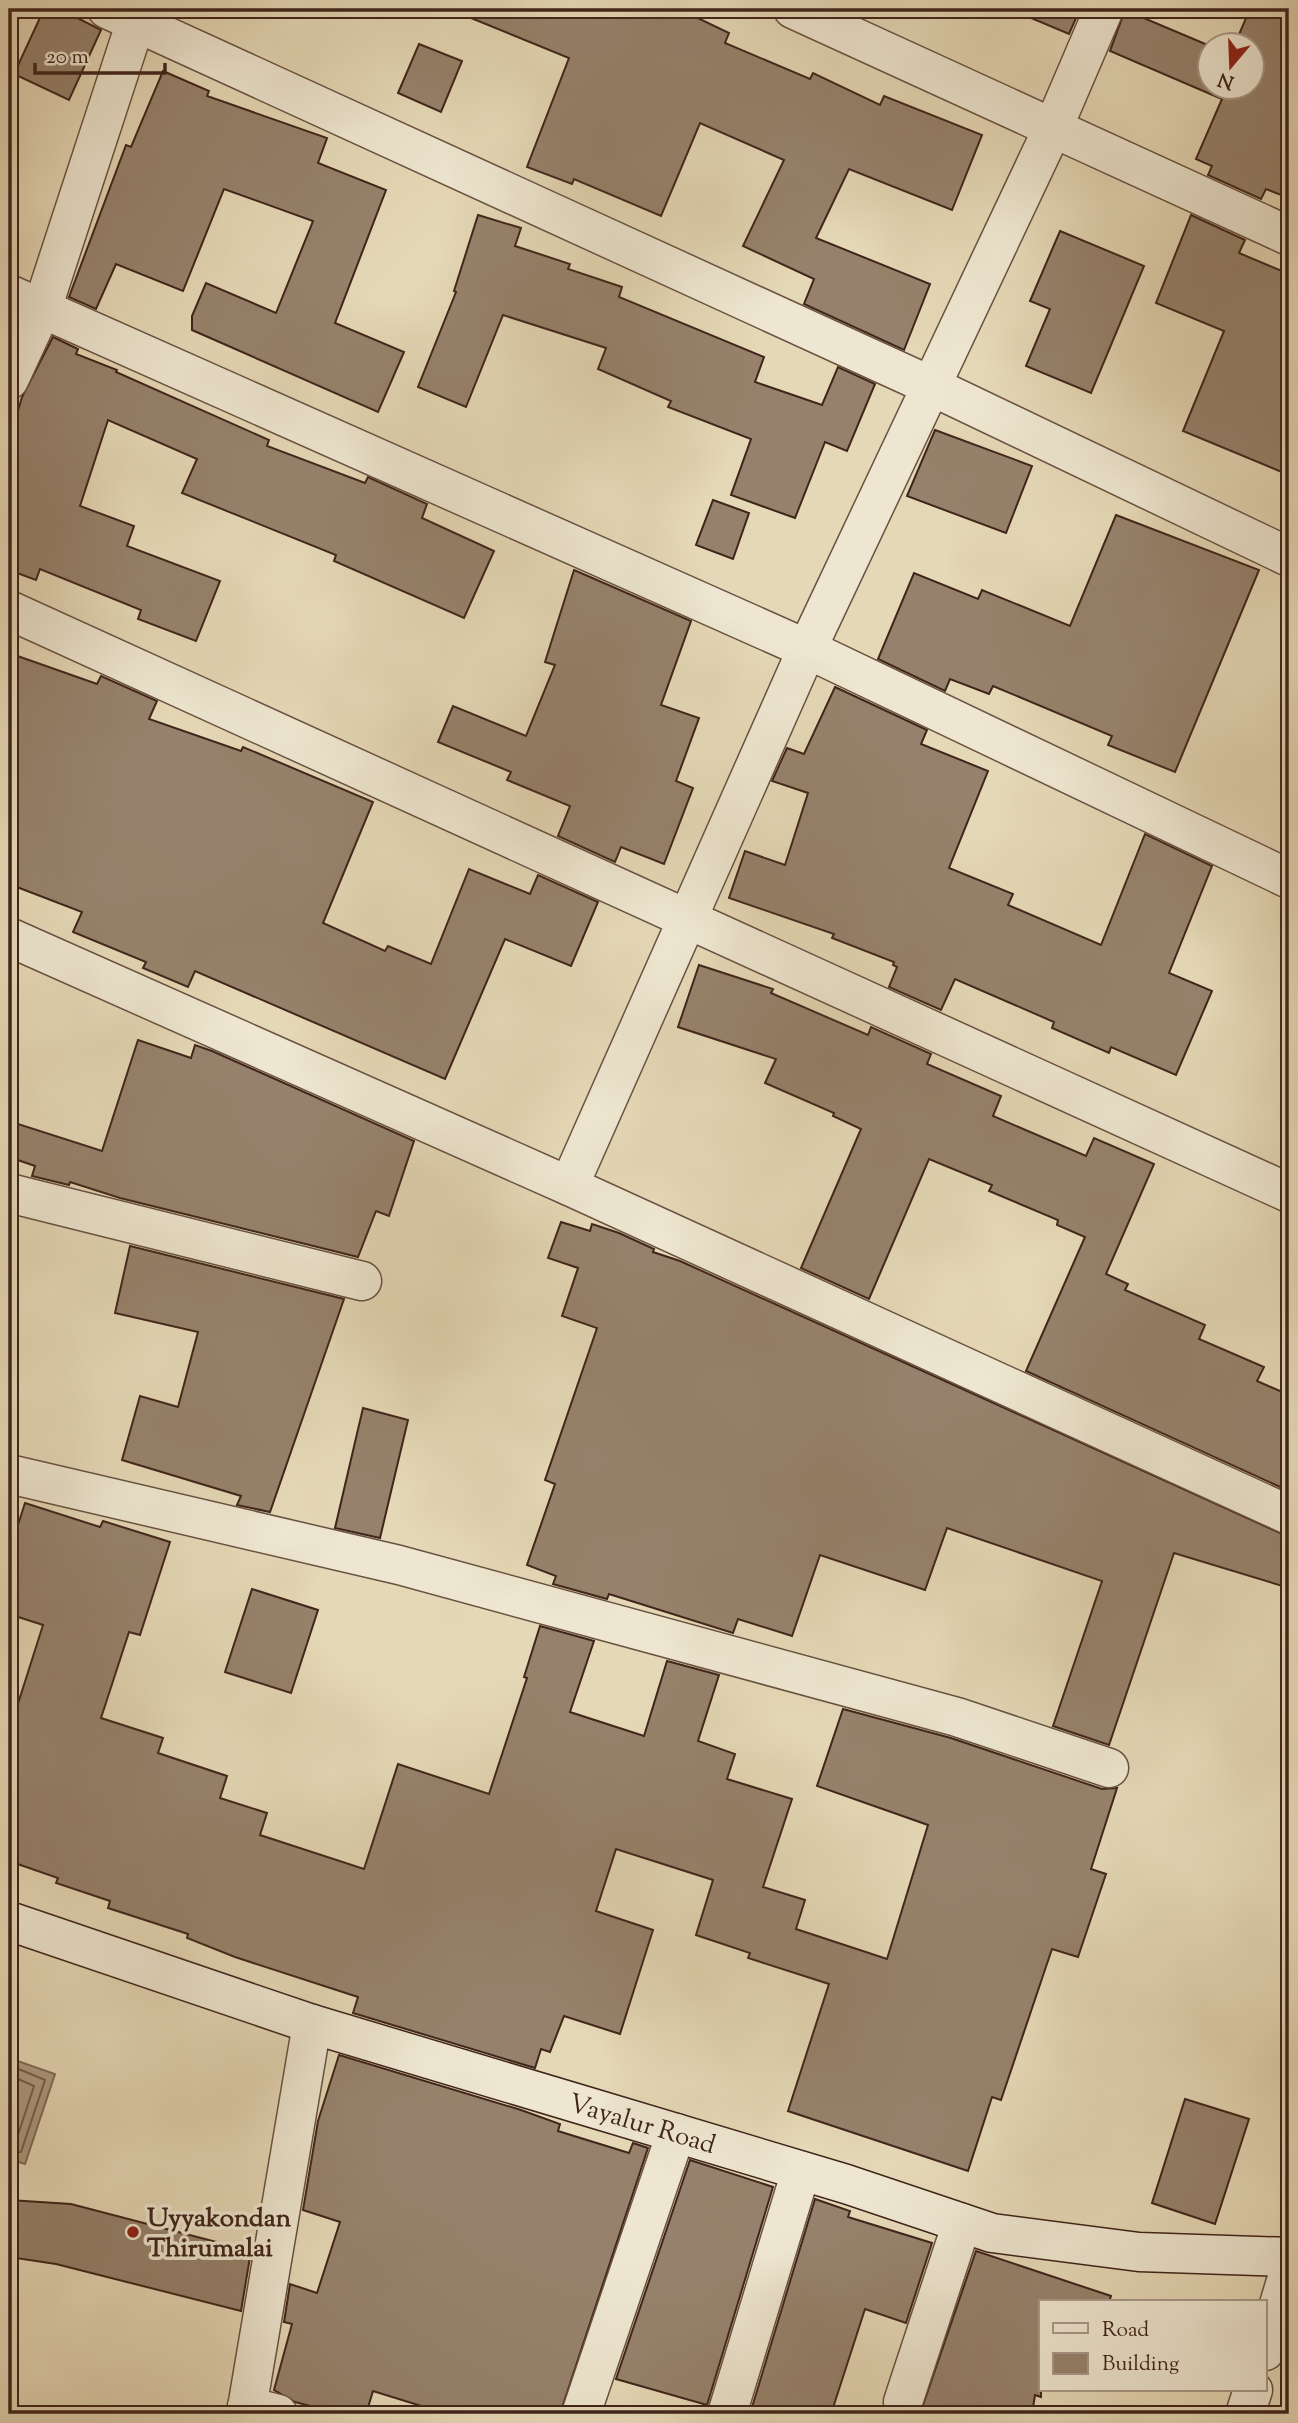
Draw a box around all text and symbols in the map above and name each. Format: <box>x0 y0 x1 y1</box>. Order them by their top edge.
scale bar <box>35 32 164 76</box>
north arrow <box>1196 32 1266 102</box>
text: 20 m <box>46 43 89 73</box>
text: N <box>1215 64 1238 95</box>
street label: Vayalur Road <box>564 2086 720 2165</box>
place label: Uyyakondan Thirumalai <box>147 2201 292 2268</box>
marker: Uyyakondan Thirumalai <box>125 2224 141 2240</box>
legend <box>1039 2300 1266 2392</box>
text: Road <box>1102 2316 1149 2346</box>
text: Building <box>1102 2350 1179 2380</box>

